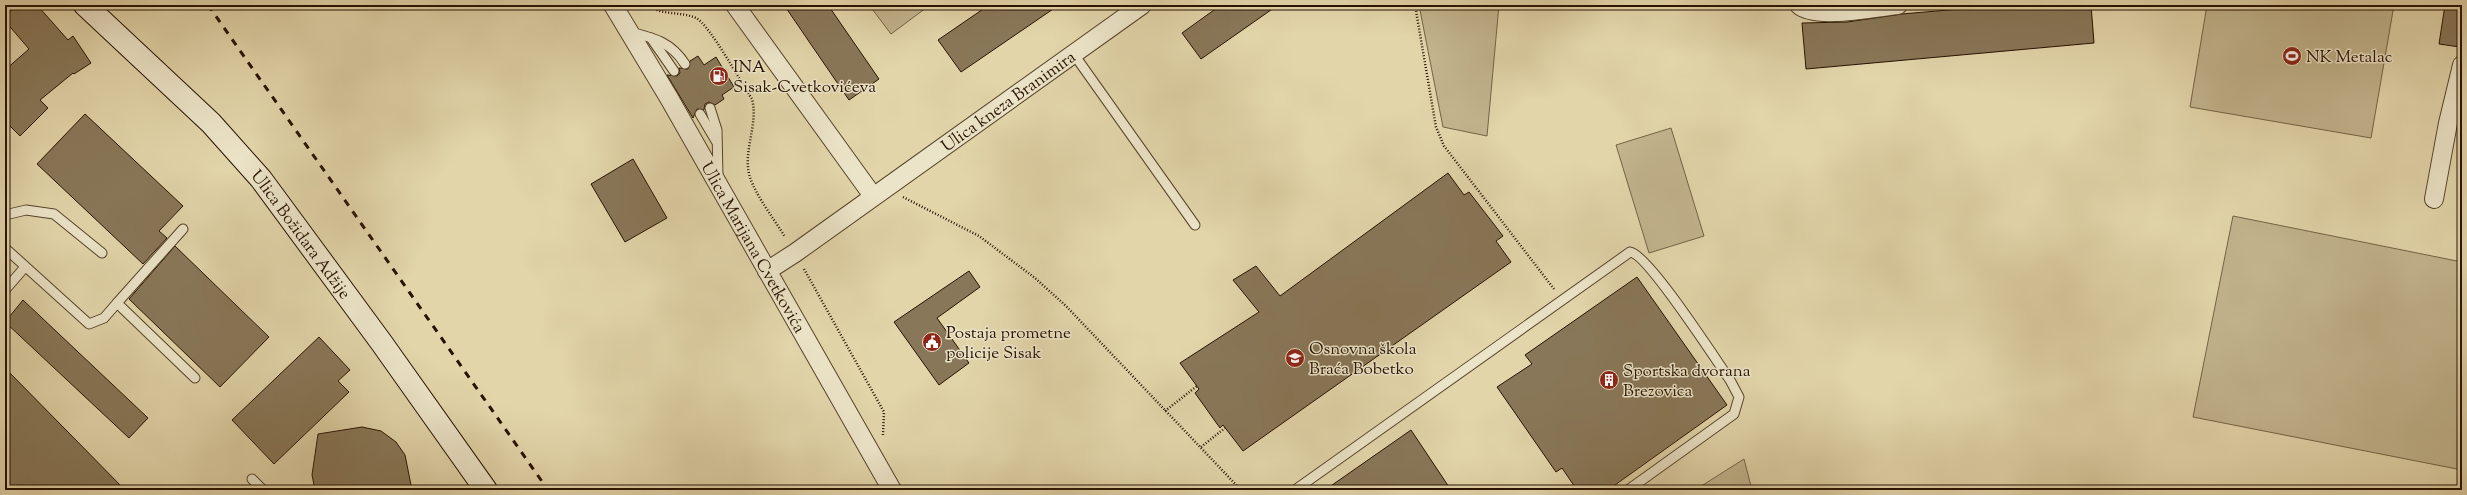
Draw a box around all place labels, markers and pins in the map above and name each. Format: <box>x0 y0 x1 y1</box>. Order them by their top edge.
sports icon: NK Metalac <box>2281 45 2303 67</box>
place label: NK Metalac <box>2306 46 2393 70</box>
place label: INA Sisak-Cvetkovićeva <box>733 56 876 100</box>
fuel station icon: INA Sisak-Cvetkovićeva <box>708 65 730 87</box>
place label: Postaja prometne policije Sisak <box>946 322 1071 366</box>
public building icon: Postaja prometne policije Sisak <box>921 331 943 353</box>
place label: Osnovna škola Braća Bobetko <box>1309 338 1417 382</box>
school or university icon: Osnovna škola Braća Bobetko <box>1284 347 1306 369</box>
place label: Sportska dvorana Brezovica <box>1623 360 1751 404</box>
building icon: Sportska dvorana Brezovica <box>1598 369 1620 391</box>

